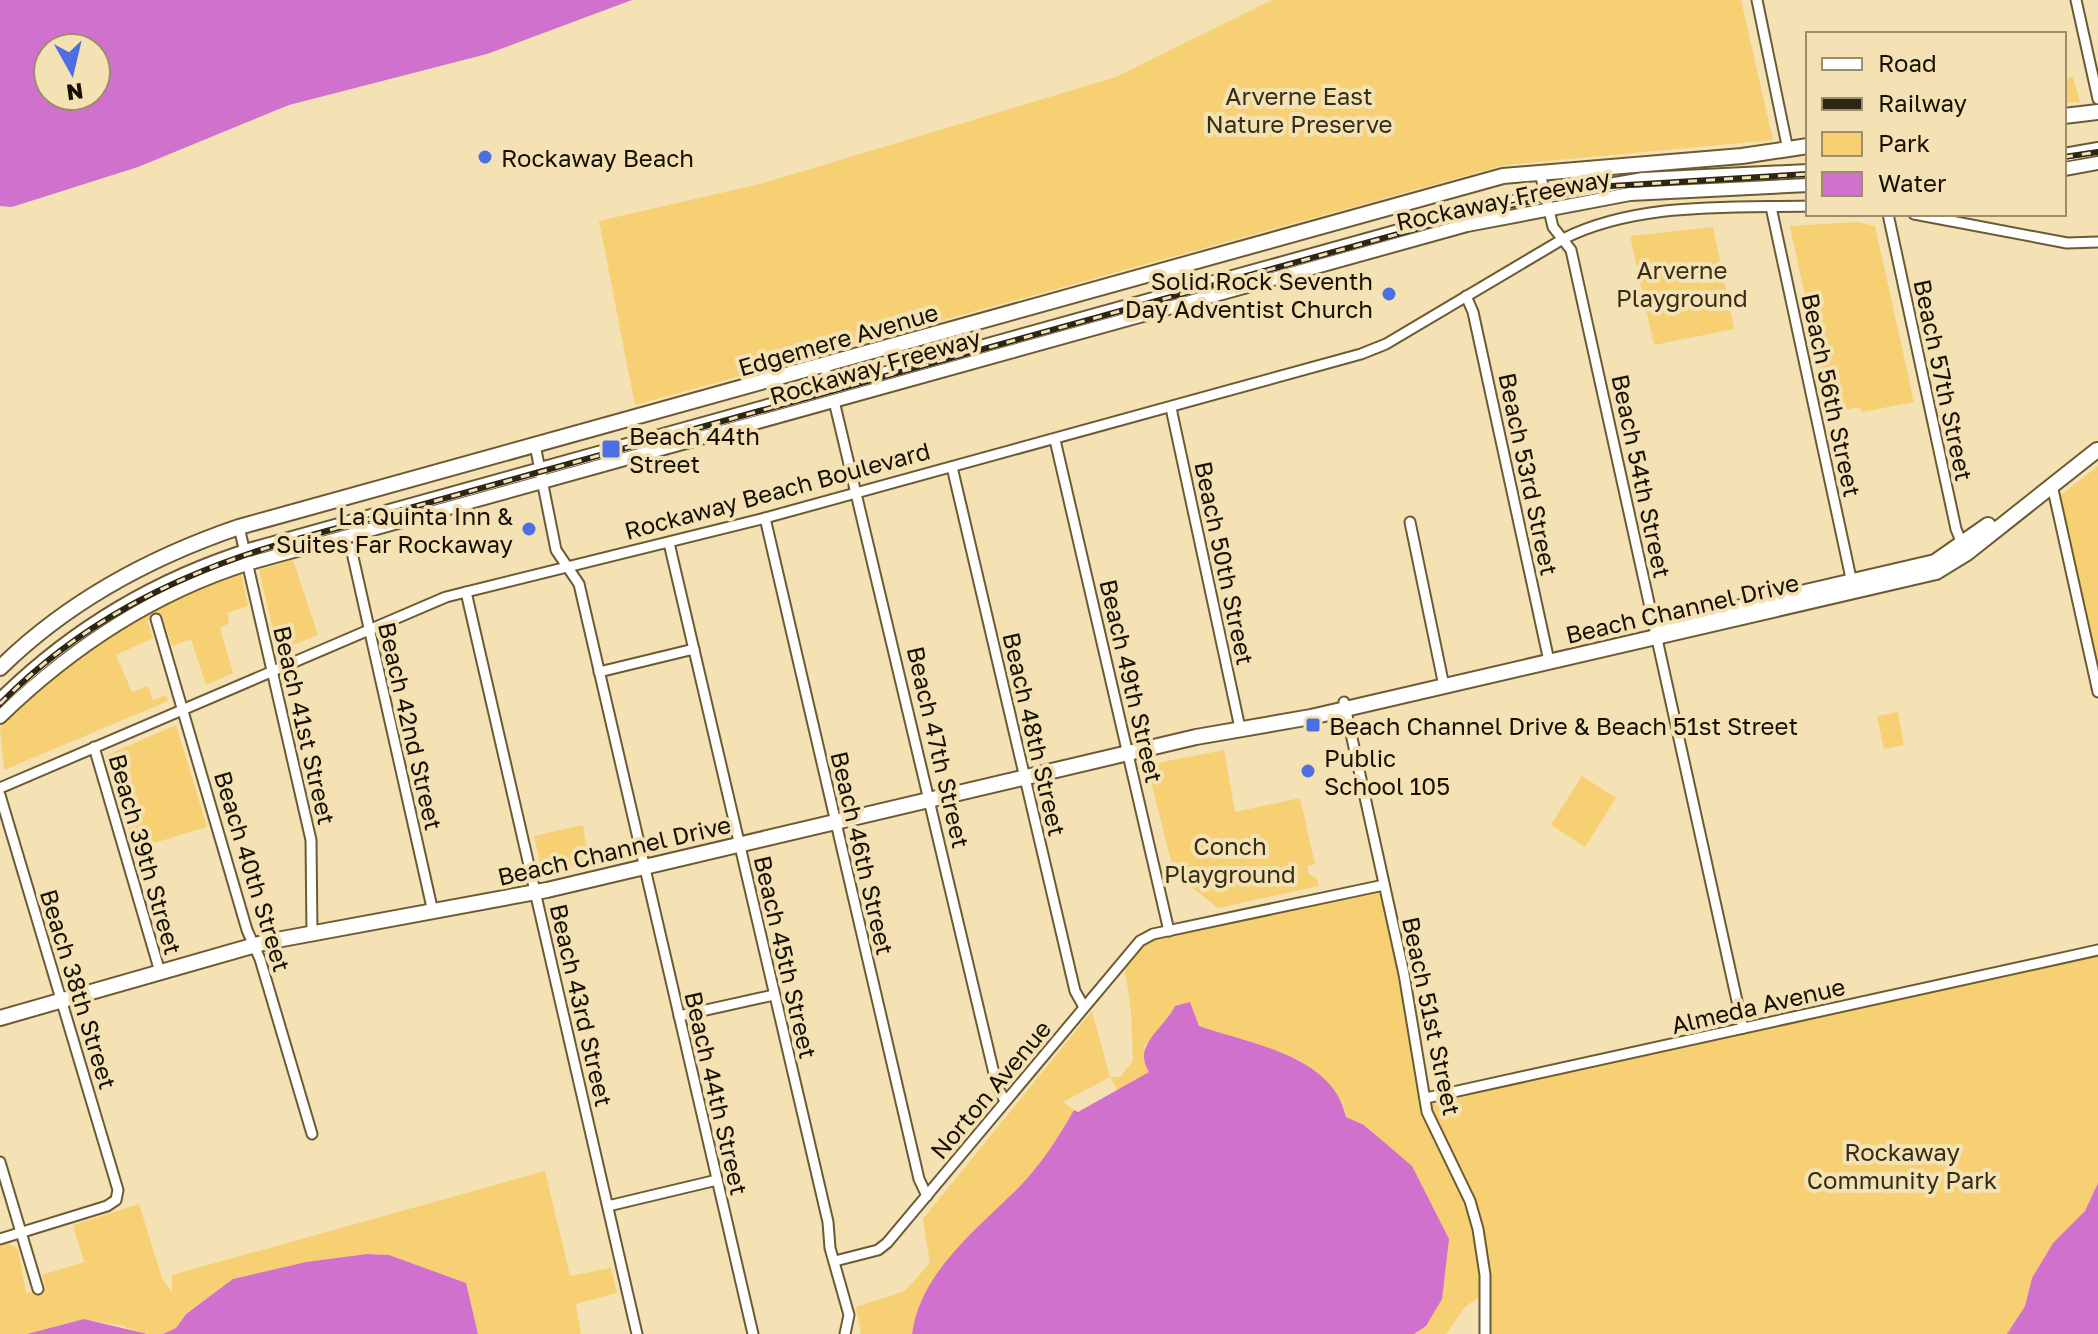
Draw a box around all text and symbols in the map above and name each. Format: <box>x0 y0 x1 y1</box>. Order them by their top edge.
north arrow <box>32 32 112 112</box>
legend <box>1806 32 2066 216</box>
text: Road <box>1878 48 1937 77</box>
text: N <box>65 78 85 107</box>
park label: Arverne East Nature Preserve <box>1205 81 1393 138</box>
text: Railway <box>1878 88 1967 117</box>
text: Park <box>1878 128 1930 157</box>
place label: Rockaway Beach <box>501 143 694 172</box>
marker: Rockaway Beach <box>476 148 494 166</box>
street label: Rockaway Freeway <box>1393 162 1613 236</box>
text: Water <box>1878 168 1946 197</box>
park label: Arverne Playground <box>1616 255 1748 312</box>
place label: Solid Rock Seventh Day Adventist Church <box>1125 266 1373 323</box>
street label: Beach 57th Street <box>1908 277 1980 483</box>
marker: Solid Rock Seventh Day Adventist Church <box>1380 285 1398 303</box>
street label: Beach 56th Street <box>1796 291 1868 499</box>
street label: Edgemere Avenue <box>735 297 941 381</box>
street label: Rockaway Freeway <box>766 322 984 410</box>
street label: Beach 53rd Street <box>1493 370 1565 578</box>
street label: Beach 54th Street <box>1606 372 1678 580</box>
place label: Beach 44th Street <box>629 421 760 478</box>
street label: Rockaway Beach Boulevard <box>621 435 933 545</box>
marker: Beach 44th Street <box>600 438 622 460</box>
street label: Beach 50th Street <box>1189 458 1261 668</box>
place label: La Quinta Inn & Suites Far Rockaway <box>276 501 513 558</box>
marker: La Quinta Inn & Suites Far Rockaway <box>520 520 538 538</box>
street label: Beach Channel Drive <box>1562 567 1802 649</box>
street label: Beach 49th Street <box>1094 576 1170 786</box>
street label: Beach 42nd Street <box>373 619 449 833</box>
street label: Beach 41st Street <box>268 623 342 827</box>
street label: Beach 48th Street <box>997 629 1073 839</box>
street label: Beach 47th Street <box>902 643 976 851</box>
place label: Beach Channel Drive & Beach 51st Street <box>1329 711 1798 740</box>
marker: Beach Channel Drive & Beach 51st Street <box>1304 716 1322 734</box>
place label: Public School 105 <box>1324 743 1450 800</box>
street label: Beach 46th Street <box>825 748 901 958</box>
street label: Beach 39th Street <box>103 750 189 958</box>
marker: Public School 105 <box>1299 762 1317 780</box>
street label: Beach 40th Street <box>209 767 297 975</box>
street label: Beach Channel Drive <box>494 809 734 891</box>
park label: Conch Playground <box>1164 831 1296 888</box>
street label: Beach 45th Street <box>749 853 823 1061</box>
street label: Beach 38th Street <box>35 886 123 1092</box>
street label: Beach 43rd Street <box>545 901 619 1109</box>
street label: Beach 51st Street <box>1397 914 1467 1118</box>
street label: Almeda Avenue <box>1668 971 1848 1039</box>
street label: Beach 44th Street <box>679 988 755 1198</box>
street label: Norton Avenue <box>924 1014 1056 1164</box>
park label: Rockaway Community Park <box>1807 1137 1997 1194</box>

